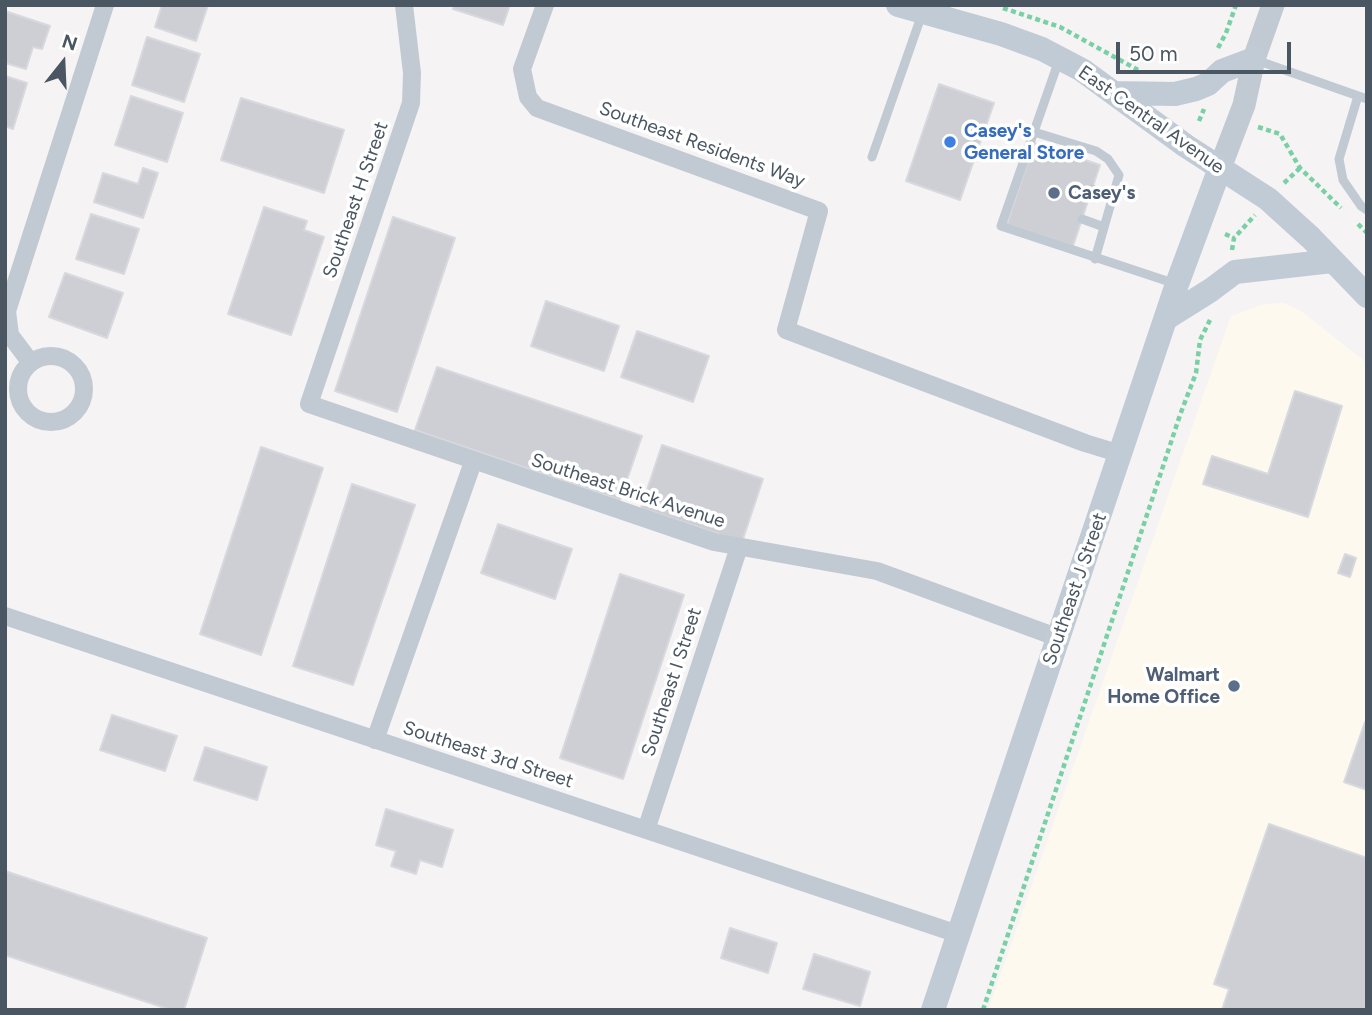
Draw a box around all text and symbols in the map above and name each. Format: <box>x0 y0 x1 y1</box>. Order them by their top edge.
north arrow <box>28 28 98 98</box>
scale bar <box>1120 28 1295 72</box>
text: N <box>59 29 80 56</box>
text: 50 m <box>1129 41 1178 66</box>
street label: East Central Avenue <box>1074 61 1228 179</box>
street label: Southeast Residents Way <box>596 97 808 193</box>
street label: Southeast H Street <box>319 119 393 281</box>
place label: Casey's General Store <box>964 120 1084 164</box>
marker: Casey's General Store <box>942 134 958 150</box>
place label: Casey's <box>1068 182 1135 204</box>
marker: Casey's <box>1046 185 1062 201</box>
street label: Southeast Brick Avenue <box>528 449 728 533</box>
street label: Southeast J Street <box>1038 510 1112 668</box>
street label: Southeast I Street <box>637 605 707 759</box>
place label: Walmart Home Office <box>1107 664 1220 708</box>
marker: Walmart Home Office <box>1226 678 1242 694</box>
street label: Southeast 3rd Street <box>400 717 576 793</box>

